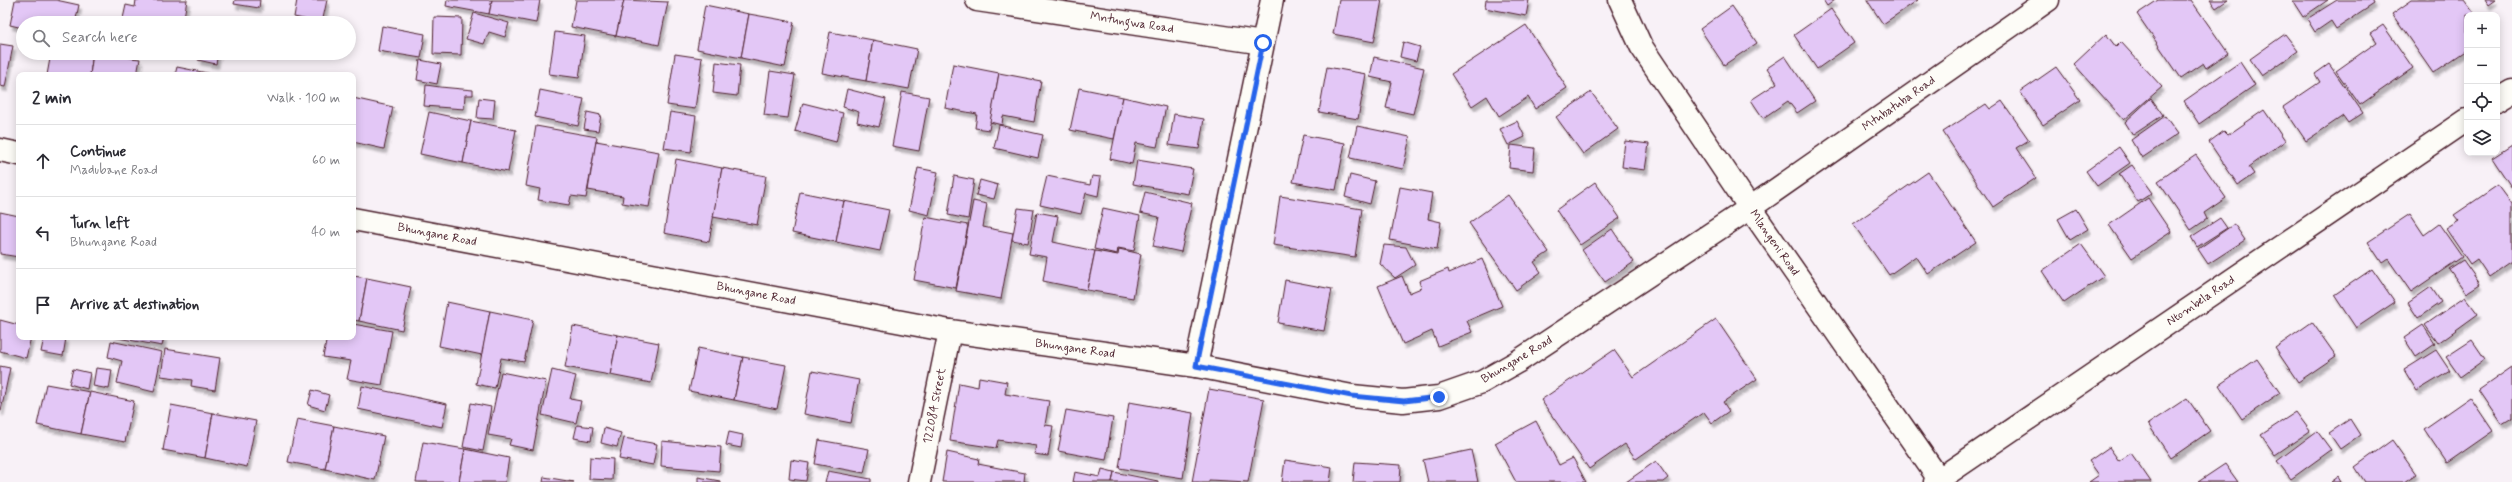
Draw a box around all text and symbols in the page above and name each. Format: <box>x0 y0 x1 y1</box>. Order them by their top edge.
street label: Mntungwa Road <box>1089 8 1175 39</box>
map controls <box>2464 12 2500 156</box>
button: + <box>2464 12 2500 48</box>
search box <box>16 16 356 60</box>
icon: search <box>30 27 52 49</box>
text: Search here <box>62 28 138 48</box>
route start <box>1254 34 1272 52</box>
button: − <box>2464 48 2500 84</box>
street label: Mtubatuba Road <box>1859 73 1939 135</box>
button: locate <box>2464 84 2500 120</box>
text: 2 min <box>32 87 72 109</box>
text: Walk · 100 m <box>267 90 340 107</box>
button: layers <box>2464 120 2500 156</box>
text: Continue <box>70 142 126 162</box>
icon: ahead <box>32 150 54 172</box>
text: 60 m <box>312 152 340 169</box>
text: Madubane Road <box>70 162 158 179</box>
street label: Mlangeni Road <box>1745 207 1803 279</box>
text: Turn left <box>70 214 130 234</box>
street label: Bhungane Road <box>396 219 478 251</box>
icon: left <box>32 222 54 244</box>
text: 40 m <box>311 224 340 241</box>
text: Bhungane Road <box>70 234 157 251</box>
street label: Ntombela Road <box>2164 272 2238 330</box>
street label: Bhungane Road <box>715 278 797 310</box>
icon: arrive <box>32 294 54 316</box>
text: Arrive at destination <box>70 295 199 315</box>
street label: Bhungane Road <box>1478 332 1556 388</box>
street label: Bhungane Road <box>1034 335 1116 363</box>
street label: 122084 Street <box>920 367 950 445</box>
route end <box>1430 388 1448 406</box>

